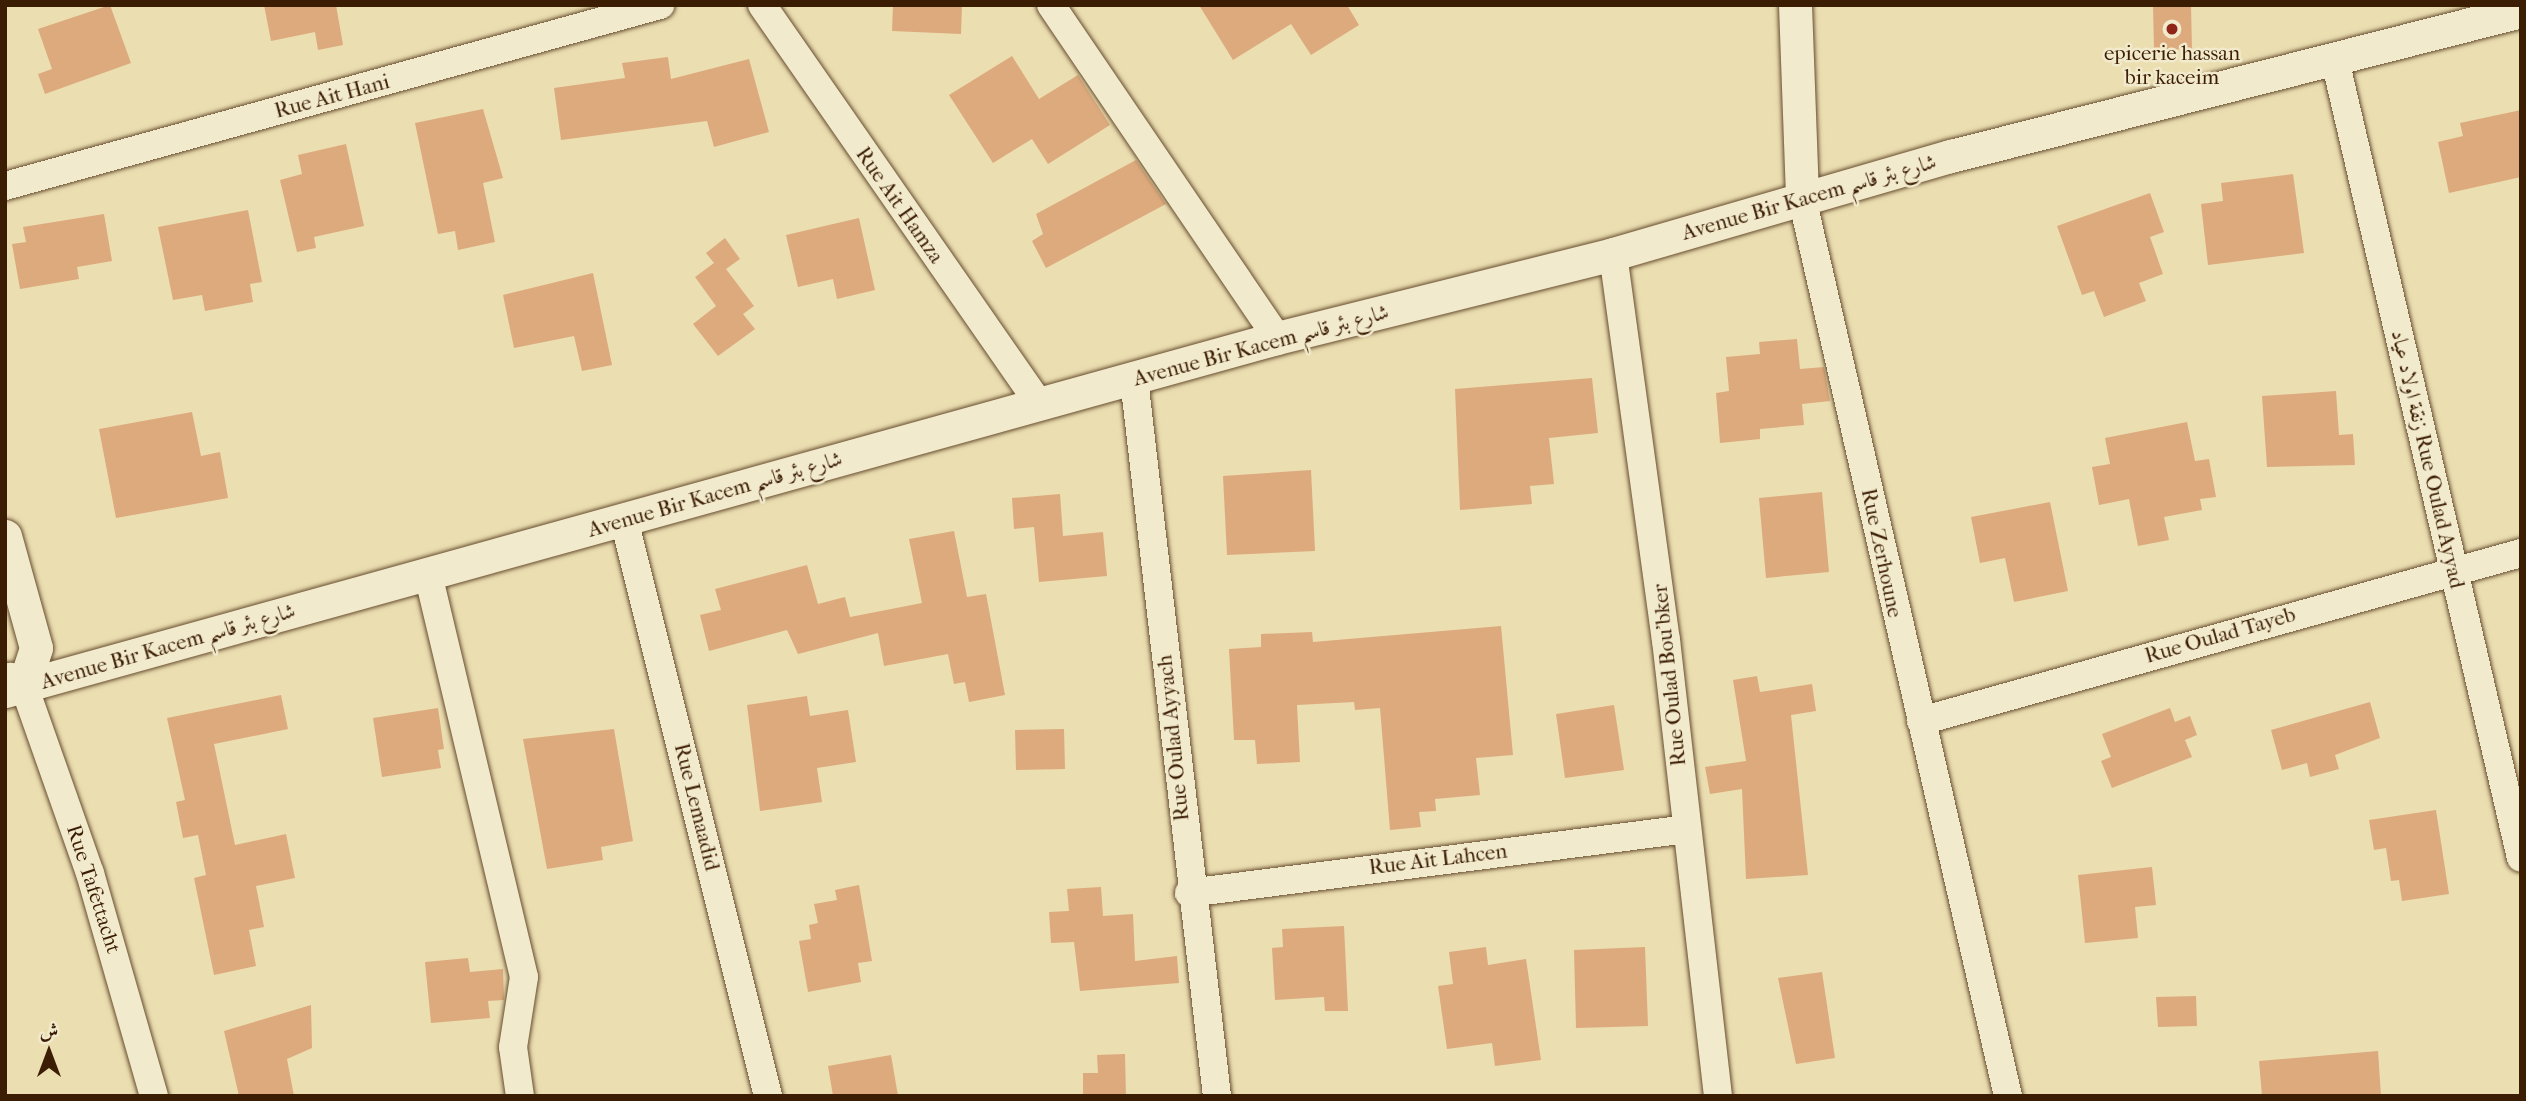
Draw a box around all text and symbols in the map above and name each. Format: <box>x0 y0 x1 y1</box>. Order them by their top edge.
marker: epicerie hassan bir kaceim <box>2164 21 2180 37</box>
place label: epicerie hassan bir kaceim <box>2104 40 2240 90</box>
street label: Rue Ait Hani <box>272 69 392 123</box>
street label: Rue Ait Hamza <box>851 142 949 268</box>
street label: Avenue Bir Kacem شارع بئر قاسم <box>1679 149 1939 245</box>
street label: Avenue Bir Kacem شارع بئر قاسم <box>1130 299 1392 391</box>
street label: زنقة اولاد عياد Rue Oulad Ayyad <box>2386 327 2470 591</box>
street label: Avenue Bir Kacem شارع بئر قاسم <box>585 446 845 542</box>
street label: Rue Zerhoune <box>1856 486 1908 620</box>
street label: Rue Oulad Bou'bker <box>1647 583 1691 767</box>
street label: Avenue Bir Kacem شارع بئر قاسم <box>38 598 298 694</box>
street label: Rue Oulad Tayeb <box>2142 601 2298 669</box>
street label: Rue Oulad Ayyach <box>1152 654 1194 822</box>
street label: Rue Lemaadid <box>669 741 725 873</box>
street label: Rue Tafettacht <box>61 822 127 956</box>
street label: Rue Ait Lahcen <box>1367 838 1509 880</box>
north arrow <box>14 1017 84 1087</box>
text: ش <box>40 1020 58 1042</box>

